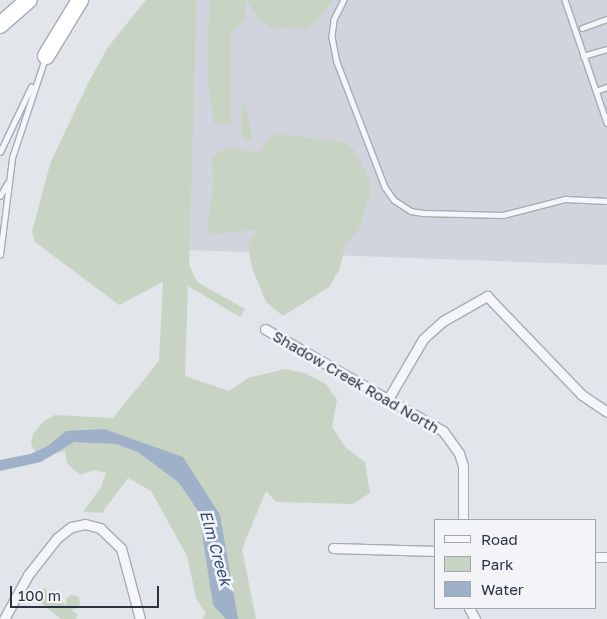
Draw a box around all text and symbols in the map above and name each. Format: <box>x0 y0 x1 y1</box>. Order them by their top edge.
street label: Shadow Creek Road North <box>270 327 442 437</box>
water label: Elm Creek <box>196 508 236 588</box>
legend <box>434 519 597 609</box>
text: Road <box>481 530 518 548</box>
text: Park <box>481 555 513 573</box>
scale bar <box>12 576 161 608</box>
text: Water <box>481 580 524 598</box>
text: 100 m <box>18 586 61 604</box>

